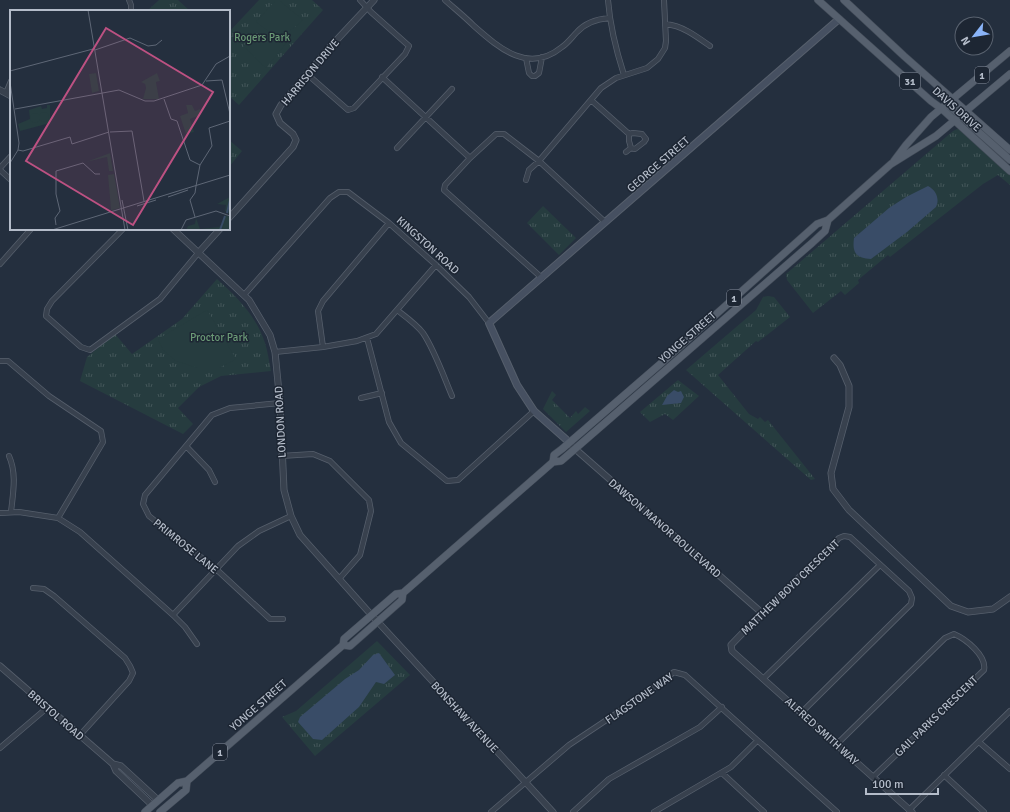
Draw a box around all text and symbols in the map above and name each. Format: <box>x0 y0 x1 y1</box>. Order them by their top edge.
inset map <box>10 10 230 230</box>
north arrow <box>954 16 994 56</box>
park label: Rogers Park <box>234 31 290 44</box>
text: N <box>958 34 973 48</box>
street label: HARRISON DRIVE <box>279 36 342 108</box>
road number: 1 <box>975 67 989 83</box>
road number: 31 <box>900 73 920 89</box>
street label: DAVIS DRIVE <box>930 84 984 135</box>
street label: GEORGE STREET <box>625 133 693 195</box>
street label: KINGSTON ROAD <box>394 214 462 277</box>
road number: 1 <box>727 290 741 306</box>
street label: YONGE STREET <box>656 309 719 366</box>
park label: Proctor Park <box>190 331 248 344</box>
street label: LONDON ROAD <box>272 386 289 458</box>
street label: DAWSON MANOR BOULEVARD <box>606 476 723 581</box>
street label: PRIMROSE LANE <box>151 516 221 576</box>
street label: MATTHEW BOYD CRESCENT <box>739 537 843 638</box>
street label: FLAGSTONE WAY <box>603 670 676 727</box>
street label: GAIL PARKS CRESCENT <box>892 673 981 759</box>
street label: YONGE STREET <box>227 677 290 734</box>
street label: BONSHAW AVENUE <box>428 679 501 756</box>
street label: BRISTOL ROAD <box>25 687 86 743</box>
street label: ALFRED SMITH WAY <box>782 695 861 768</box>
road number: 1 <box>213 744 227 760</box>
scale bar <box>866 770 938 796</box>
text: 100 m <box>872 777 904 792</box>

